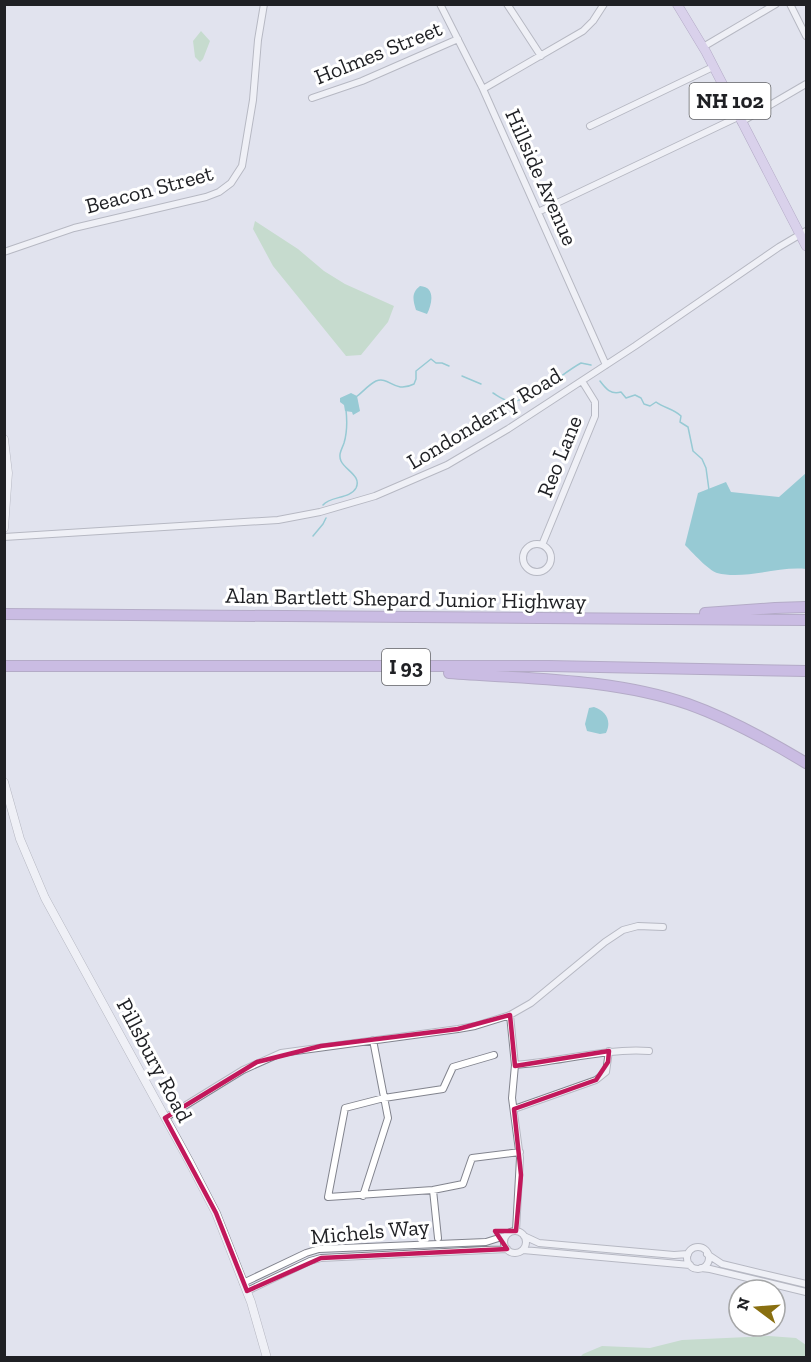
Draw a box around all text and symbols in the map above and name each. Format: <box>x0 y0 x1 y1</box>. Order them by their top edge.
street label: Holmes Street <box>310 14 447 90</box>
road number: NH 102 <box>690 83 771 119</box>
street label: Hillside Avenue <box>499 105 584 250</box>
street label: Beacon Street <box>82 159 217 220</box>
street label: Londonderry Road <box>402 362 567 475</box>
street label: Reo Lane <box>531 411 588 501</box>
street label: Alan Bartlett Shepard Junior Highway <box>225 582 587 615</box>
road number: I 93 <box>382 649 430 685</box>
street label: Pillsbury Road <box>111 994 199 1127</box>
street label: Michels Way <box>310 1213 431 1250</box>
north arrow <box>727 1278 787 1338</box>
text: N <box>732 1296 754 1312</box>

